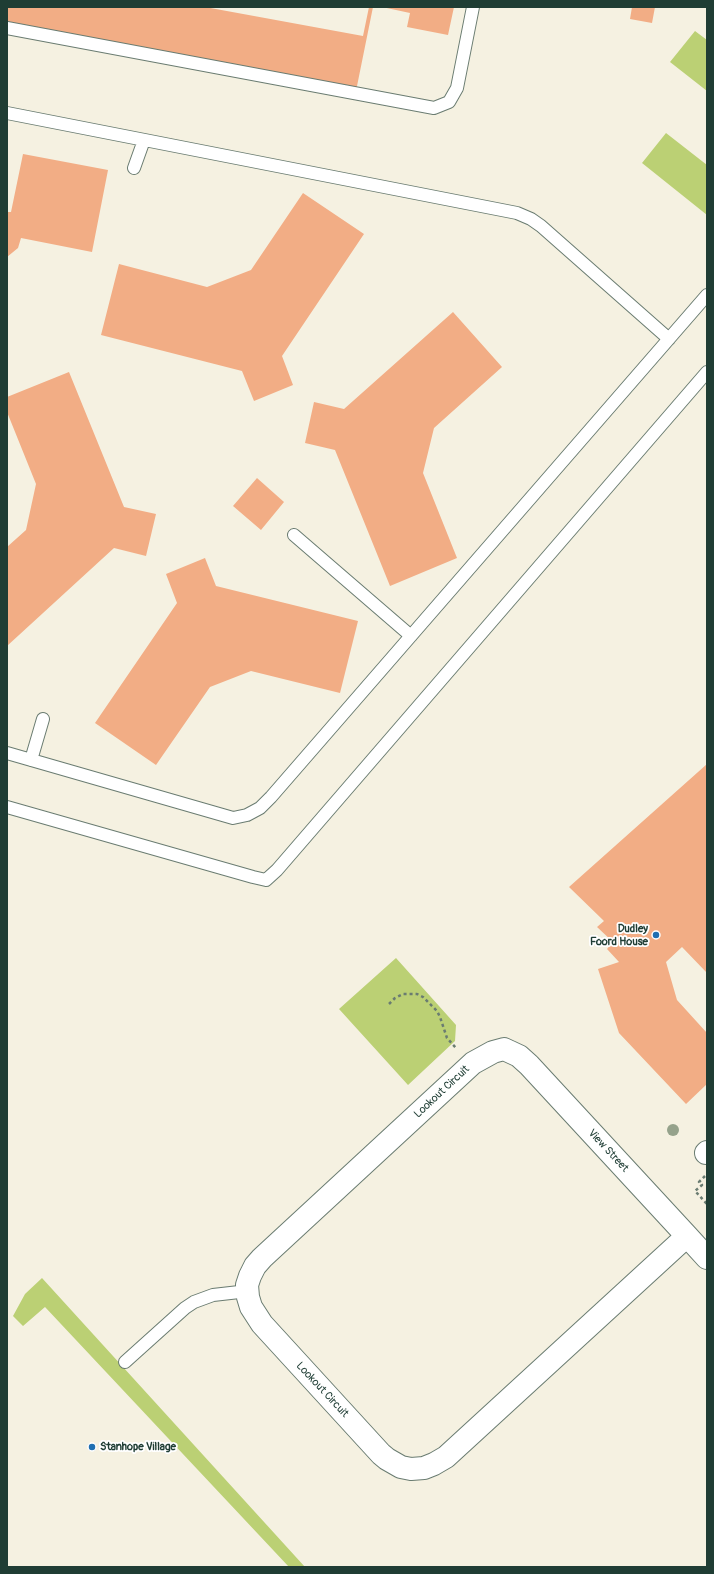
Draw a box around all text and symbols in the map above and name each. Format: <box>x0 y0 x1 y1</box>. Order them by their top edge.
place label: Dudley Foord House <box>590 922 648 948</box>
marker: Dudley Foord House <box>651 930 661 940</box>
street label: Lookout Circuit <box>412 1063 472 1121</box>
street label: View Street <box>585 1127 631 1175</box>
street label: Lookout Circuit <box>293 1360 351 1420</box>
place label: Stanhope Village <box>100 1440 176 1454</box>
marker: Stanhope Village <box>87 1442 97 1452</box>

